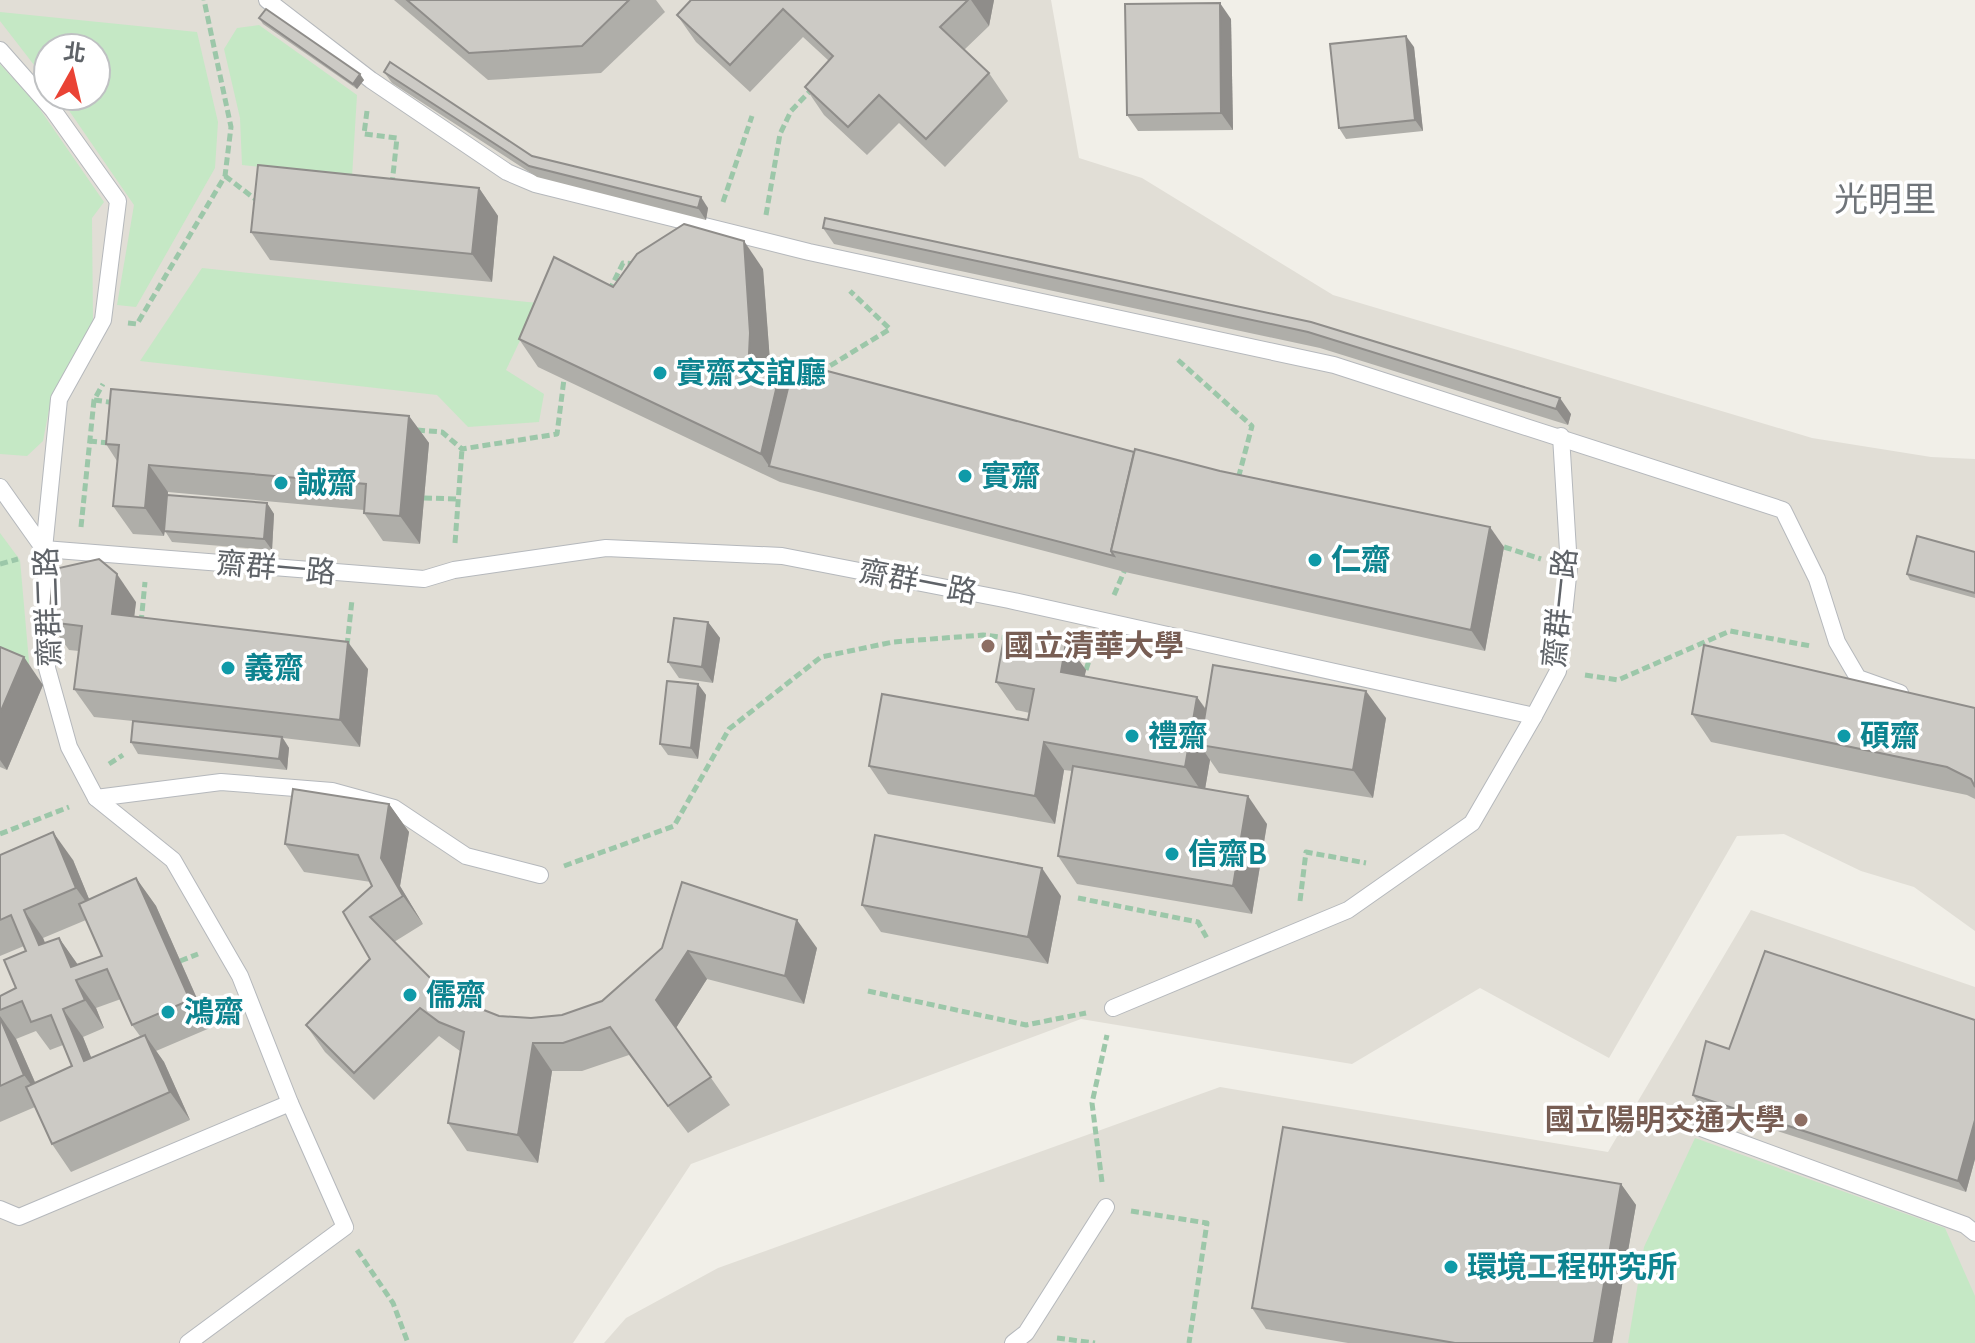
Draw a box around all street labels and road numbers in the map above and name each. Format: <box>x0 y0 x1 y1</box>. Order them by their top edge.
street label: 齋群一路 <box>215 544 337 591</box>
street label: 齋群二路 <box>27 546 68 668</box>
street label: 齋群一路 <box>1535 546 1584 670</box>
street label: 齋群一路 <box>856 552 981 611</box>

